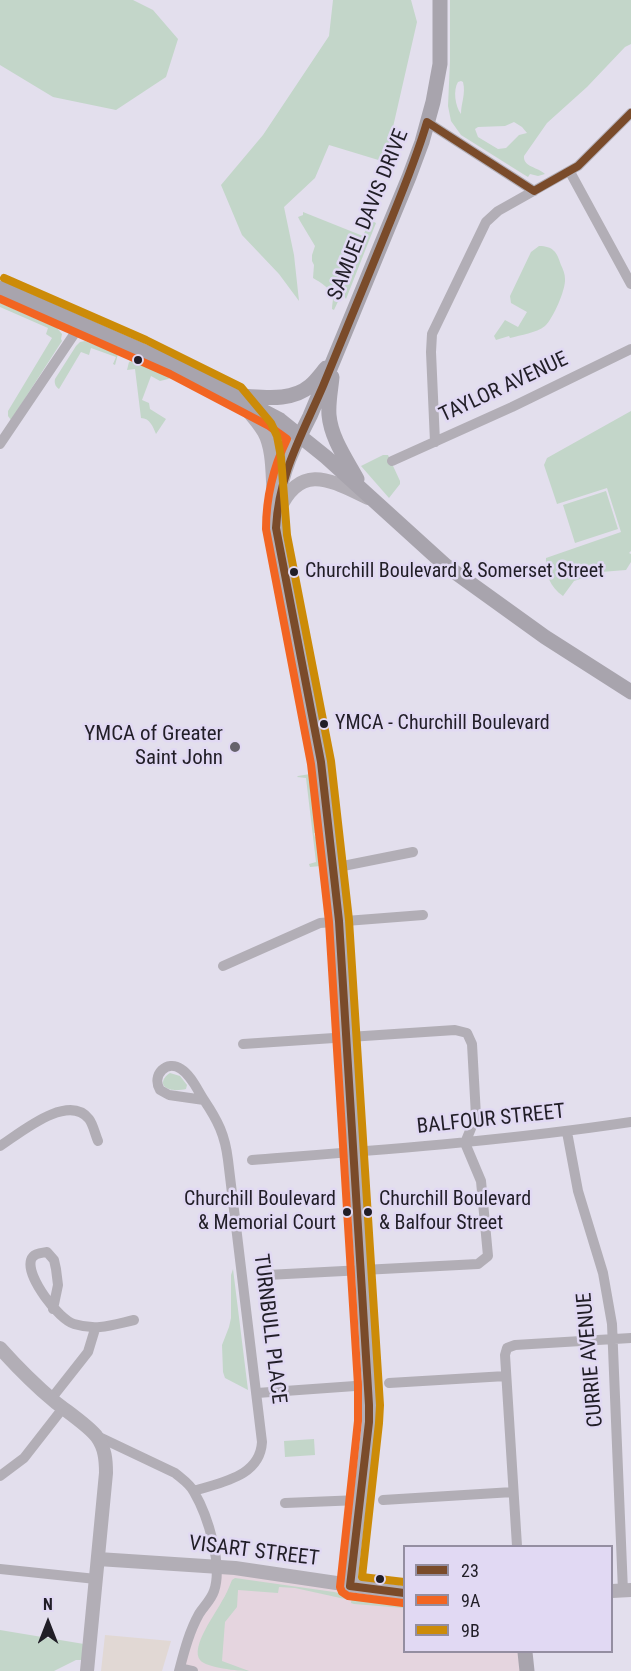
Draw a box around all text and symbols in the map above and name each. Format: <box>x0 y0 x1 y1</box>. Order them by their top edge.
street label: SAMUEL DAVIS DRIVE <box>323 126 415 304</box>
street label: TAYLOR AVENUE <box>436 347 572 429</box>
unlabelled marker <box>132 354 144 366</box>
place label: Churchill Boulevard & Somerset Street <box>305 560 604 584</box>
marker: Churchill Boulevard & Somerset Street <box>288 566 300 578</box>
place label: YMCA - Churchill Boulevard <box>335 712 550 736</box>
marker: YMCA - Churchill Boulevard <box>318 718 330 730</box>
place label: YMCA of Greater Saint John <box>84 722 223 772</box>
marker: YMCA of Greater Saint John <box>228 740 242 754</box>
street label: BALFOUR STREET <box>416 1100 566 1140</box>
place label: Churchill Boulevard & Memorial Court <box>184 1188 336 1235</box>
place label: Churchill Boulevard & Balfour Street <box>379 1188 531 1235</box>
marker: Churchill Boulevard & Memorial Court <box>341 1206 353 1218</box>
marker: Churchill Boulevard & Balfour Street <box>362 1206 374 1218</box>
street label: TURNBULL PLACE <box>247 1252 291 1406</box>
street label: CURRIE AVENUE <box>573 1292 609 1428</box>
street label: VISART STREET <box>187 1532 321 1572</box>
legend <box>403 1545 613 1653</box>
text: 23 <box>461 1560 479 1581</box>
unlabelled marker <box>374 1573 386 1585</box>
text: 9A <box>461 1590 480 1611</box>
north arrow <box>18 1593 78 1653</box>
text: N <box>43 1595 53 1614</box>
text: 9B <box>461 1620 480 1641</box>

